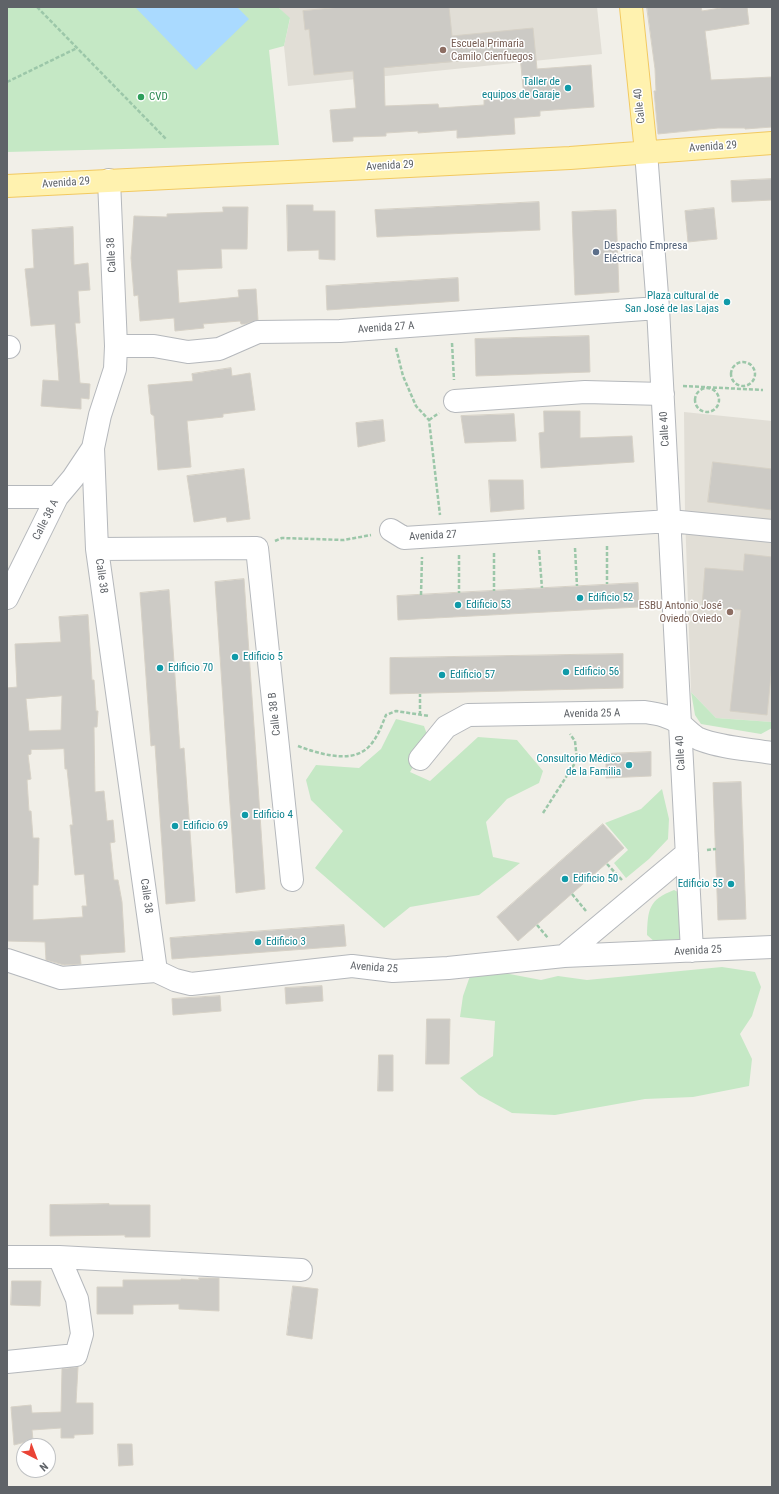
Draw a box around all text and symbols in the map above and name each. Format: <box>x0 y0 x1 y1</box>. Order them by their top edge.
place label: Escuela Primaria Camilo Cienfuegos <box>451 37 533 63</box>
marker: Escuela Primaria Camilo Cienfuegos <box>438 45 448 55</box>
place label: Taller de equipos de Garaje <box>482 75 560 101</box>
marker: Taller de equipos de Garaje <box>563 83 573 93</box>
street label: Calle 40 <box>632 88 648 124</box>
place label: CVD <box>149 90 168 104</box>
marker: CVD <box>136 92 146 102</box>
street label: Avenida 29 <box>689 139 737 155</box>
street label: Avenida 29 <box>366 158 414 174</box>
street label: Avenida 29 <box>42 175 90 191</box>
street label: Calle 38 <box>104 237 120 273</box>
place label: Despacho Empresa Eléctrica <box>604 239 687 265</box>
marker: Despacho Empresa Eléctrica <box>591 247 601 257</box>
place label: Plaza cultural de San José de las Lajas <box>625 289 719 315</box>
marker: Plaza cultural de San José de las Lajas <box>722 297 732 307</box>
street label: Avenida 27 A <box>357 319 415 337</box>
street label: Calle 40 <box>657 411 673 447</box>
street label: Calle 38 A <box>30 497 62 543</box>
street label: Avenida 27 <box>409 528 457 544</box>
street label: Calle 38 <box>92 558 110 594</box>
place label: Edificio 52 <box>588 591 633 605</box>
marker: Edificio 52 <box>575 593 585 603</box>
place label: Edificio 53 <box>466 598 511 612</box>
place label: ESBU Antonio José Oviedo Oviedo <box>639 599 722 625</box>
marker: Edificio 53 <box>453 600 463 610</box>
marker: ESBU Antonio José Oviedo Oviedo <box>725 607 735 617</box>
place label: Edificio 5 <box>243 650 283 664</box>
marker: Edificio 5 <box>230 652 240 662</box>
place label: Edificio 70 <box>168 661 213 675</box>
marker: Edificio 70 <box>155 663 165 673</box>
place label: Edificio 56 <box>574 665 619 679</box>
marker: Edificio 56 <box>561 667 571 677</box>
place label: Edificio 57 <box>450 668 495 682</box>
marker: Edificio 57 <box>437 670 447 680</box>
street label: Calle 38 B <box>266 692 284 736</box>
street label: Avenida 25 A <box>564 707 620 721</box>
street label: Calle 40 <box>673 735 689 771</box>
place label: Consultorio Médico de la Familia <box>536 752 621 778</box>
marker: Consultorio Médico de la Familia <box>624 760 634 770</box>
place label: Edificio 4 <box>253 808 293 822</box>
marker: Edificio 4 <box>240 810 250 820</box>
place label: Edificio 69 <box>183 819 228 833</box>
marker: Edificio 69 <box>170 821 180 831</box>
place label: Edificio 50 <box>573 872 618 886</box>
marker: Edificio 50 <box>560 874 570 884</box>
place label: Edificio 55 <box>678 877 723 891</box>
street label: Calle 38 <box>137 878 155 914</box>
marker: Edificio 55 <box>726 879 736 889</box>
place label: Edificio 3 <box>266 935 306 949</box>
marker: Edificio 3 <box>253 937 263 947</box>
street label: Avenida 25 <box>674 943 722 959</box>
street label: Avenida 25 <box>350 960 398 976</box>
north arrow <box>16 1438 56 1478</box>
text: N <box>37 1459 51 1474</box>

